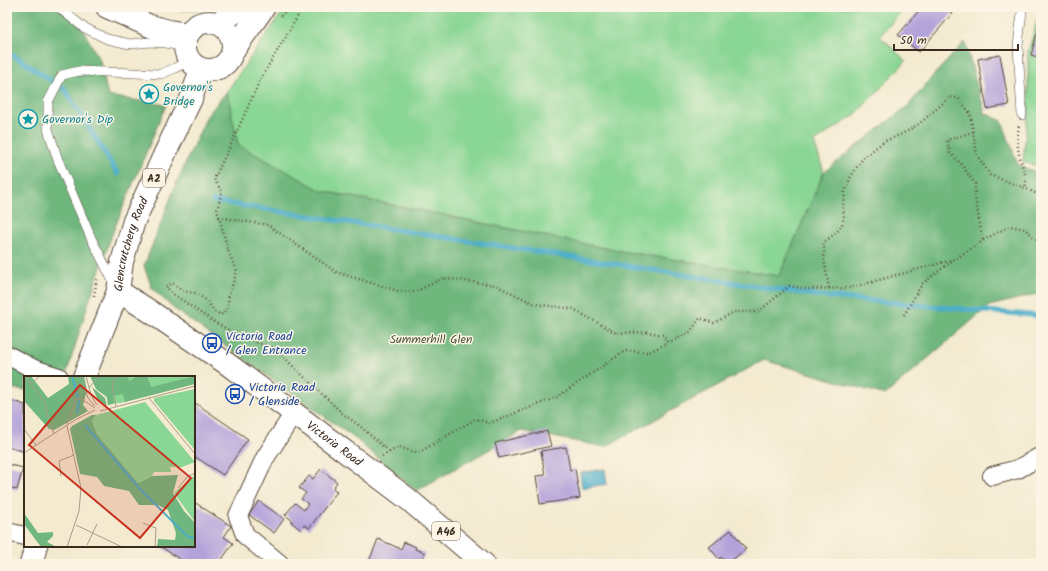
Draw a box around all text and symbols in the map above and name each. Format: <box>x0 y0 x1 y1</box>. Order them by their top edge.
scale bar <box>894 26 1018 52</box>
text: 50 m <box>900 31 927 50</box>
place label: Governor's Bridge <box>163 78 213 111</box>
place icon: Governor's Bridge <box>138 83 160 105</box>
place icon: Governor's Dip <box>17 108 39 130</box>
place label: Governor's Dip <box>42 110 113 129</box>
road number: A2 <box>143 169 165 187</box>
street label: Glencrutchery Road <box>109 193 154 293</box>
place label: Victoria Road / Glen Entrance <box>226 327 307 360</box>
park label: Summerhill Glen <box>390 330 472 349</box>
bus stop icon: Victoria Road / Glen Entrance <box>201 332 223 354</box>
inset map <box>24 376 195 547</box>
place label: Victoria Road / Glenside <box>249 378 316 411</box>
bus stop icon: Victoria Road / Glenside <box>224 383 246 405</box>
street label: Victoria Road <box>302 417 367 472</box>
road number: A46 <box>432 522 460 540</box>

